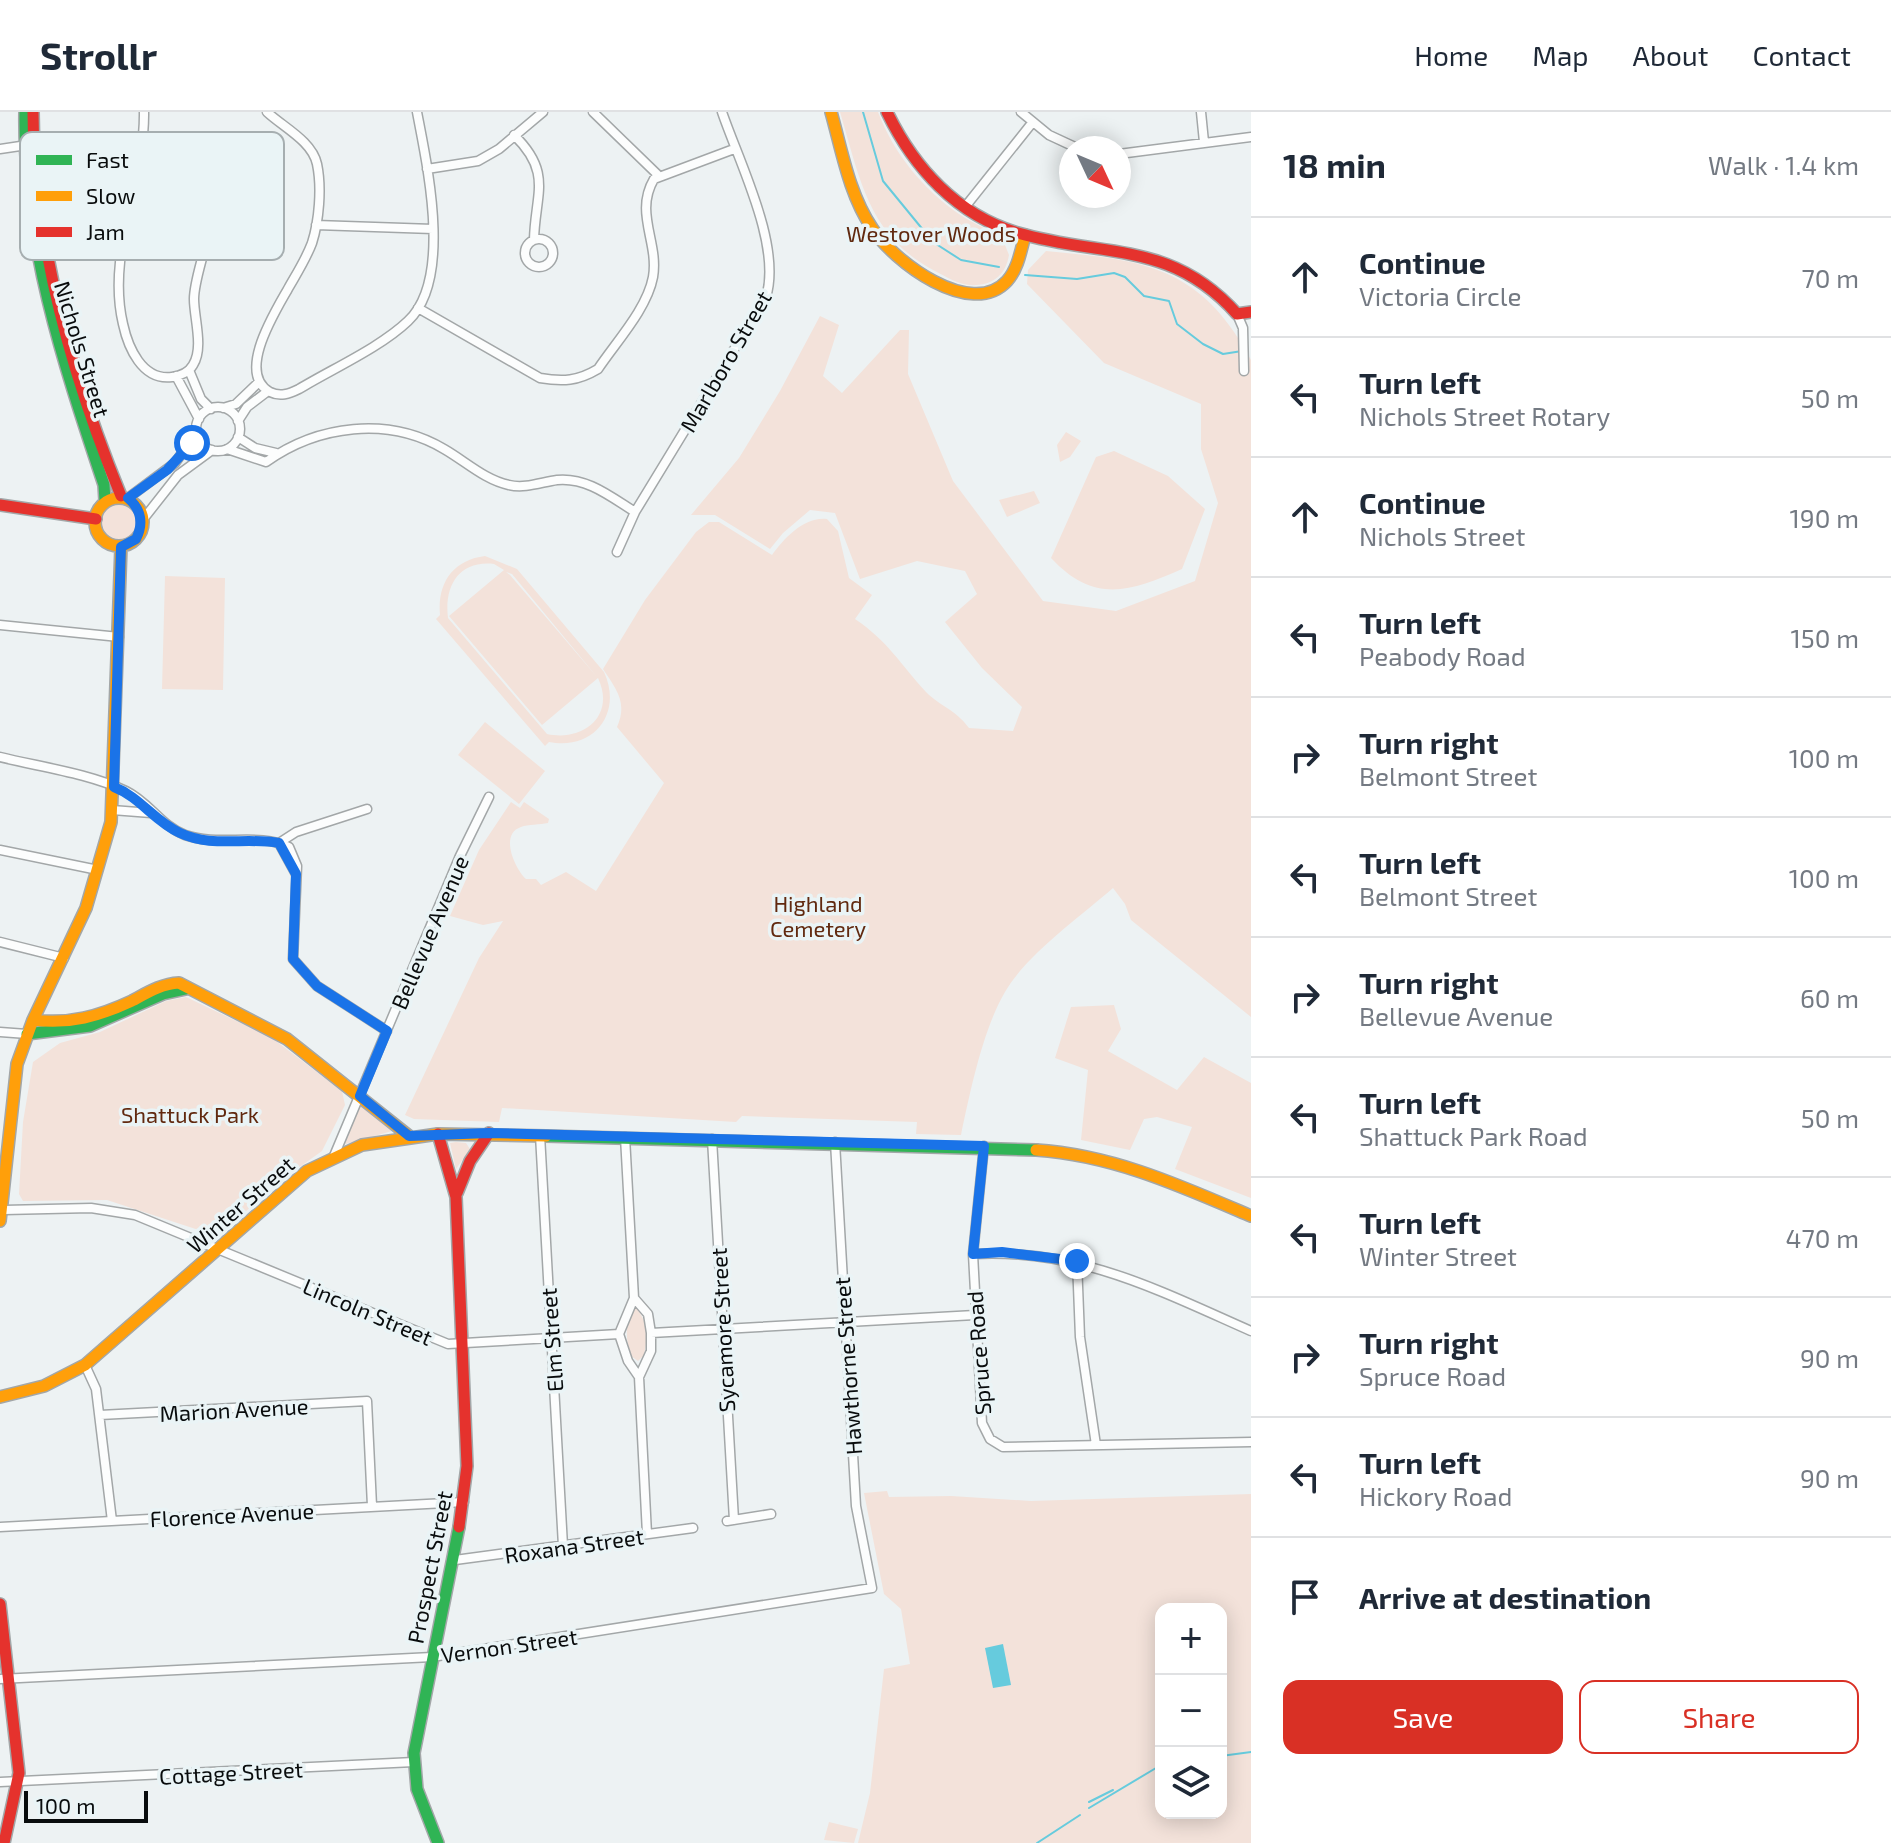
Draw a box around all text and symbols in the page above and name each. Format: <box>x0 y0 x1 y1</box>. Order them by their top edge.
text: Strollr <box>40 32 157 78</box>
text: Home <box>1414 38 1488 72</box>
text: Map <box>1532 38 1589 72</box>
text: About <box>1633 38 1708 72</box>
text: Contact <box>1752 38 1851 72</box>
legend <box>20 132 284 260</box>
north arrow <box>1059 136 1131 208</box>
text: 18 min <box>1283 144 1386 185</box>
text: Fast <box>86 146 129 172</box>
text: Walk · 1.4 km <box>1708 149 1859 180</box>
text: Slow <box>86 182 135 208</box>
text: Jam <box>86 218 125 244</box>
park label: Westover Woods <box>846 220 1016 246</box>
text: Continue <box>1359 244 1486 280</box>
icon: ahead <box>1283 255 1327 299</box>
text: 70 m <box>1801 262 1859 293</box>
street label: Nichols Street <box>50 278 116 420</box>
text: Victoria Circle <box>1359 280 1521 311</box>
street label: Marlboro Street <box>674 286 776 436</box>
text: Turn left <box>1359 364 1481 400</box>
icon: left <box>1283 375 1327 419</box>
text: 50 m <box>1801 382 1859 413</box>
text: Nichols Street Rotary <box>1359 400 1610 431</box>
route start <box>174 425 210 461</box>
text: Continue <box>1359 484 1486 520</box>
icon: ahead <box>1283 495 1327 539</box>
text: 190 m <box>1790 502 1859 533</box>
text: Nichols Street <box>1359 520 1525 551</box>
text: Turn left <box>1359 604 1481 640</box>
icon: left <box>1283 615 1327 659</box>
text: 150 m <box>1790 622 1859 653</box>
text: Peabody Road <box>1359 640 1526 671</box>
text: Turn right <box>1359 724 1499 760</box>
icon: right <box>1283 735 1327 779</box>
text: 100 m <box>1789 742 1859 773</box>
text: Belmont Street <box>1359 760 1537 791</box>
text: Turn left <box>1359 844 1481 880</box>
street label: Bellevue Avenue <box>385 851 473 1013</box>
icon: left <box>1283 855 1327 899</box>
text: 100 m <box>1789 862 1859 893</box>
text: Belmont Street <box>1359 880 1537 911</box>
park label: Highland Cemetery <box>770 890 866 941</box>
text: Turn right <box>1359 964 1499 1000</box>
icon: right <box>1283 975 1327 1019</box>
text: 60 m <box>1800 982 1859 1013</box>
text: Bellevue Avenue <box>1359 1000 1553 1031</box>
text: Turn left <box>1359 1084 1481 1120</box>
icon: left <box>1283 1095 1327 1139</box>
park label: Shattuck Park <box>121 1101 259 1127</box>
text: 50 m <box>1801 1102 1859 1133</box>
text: Shattuck Park Road <box>1359 1120 1588 1151</box>
street label: Winter Street <box>181 1150 299 1258</box>
text: Turn left <box>1359 1204 1481 1240</box>
icon: left <box>1283 1215 1327 1259</box>
text: 470 m <box>1785 1222 1859 1253</box>
text: Winter Street <box>1359 1240 1517 1271</box>
route end <box>1059 1243 1095 1279</box>
street label: Sycamore Street <box>705 1247 739 1413</box>
street label: Lincoln Street <box>299 1272 437 1350</box>
street label: Hawthorne Street <box>828 1276 866 1456</box>
street label: Elm Street <box>534 1287 568 1393</box>
street label: Spruce Road <box>961 1290 995 1416</box>
text: Turn right <box>1359 1324 1499 1360</box>
icon: right <box>1283 1335 1327 1379</box>
text: 90 m <box>1800 1342 1859 1373</box>
text: Spruce Road <box>1359 1360 1506 1391</box>
street label: Marion Avenue <box>159 1392 309 1426</box>
text: Turn left <box>1359 1444 1481 1480</box>
icon: left <box>1283 1455 1327 1499</box>
text: 90 m <box>1800 1462 1859 1493</box>
text: Hickory Road <box>1359 1480 1512 1511</box>
street label: Prospect Street <box>401 1488 457 1646</box>
street label: Florence Avenue <box>149 1497 315 1531</box>
street label: Roxana Street <box>503 1522 645 1568</box>
icon: arrive <box>1283 1575 1327 1619</box>
text: Arrive at destination <box>1359 1579 1651 1615</box>
map controls <box>1155 1603 1227 1819</box>
button: + <box>1155 1603 1227 1675</box>
street label: Vernon Street <box>439 1623 579 1667</box>
button: − <box>1155 1675 1227 1747</box>
button: Save <box>1283 1680 1563 1754</box>
button: Share <box>1579 1680 1859 1754</box>
button: layers <box>1155 1747 1227 1819</box>
street label: Cottage Street <box>158 1755 304 1789</box>
scale bar <box>24 1787 148 1823</box>
text: 100 m <box>36 1792 95 1818</box>

